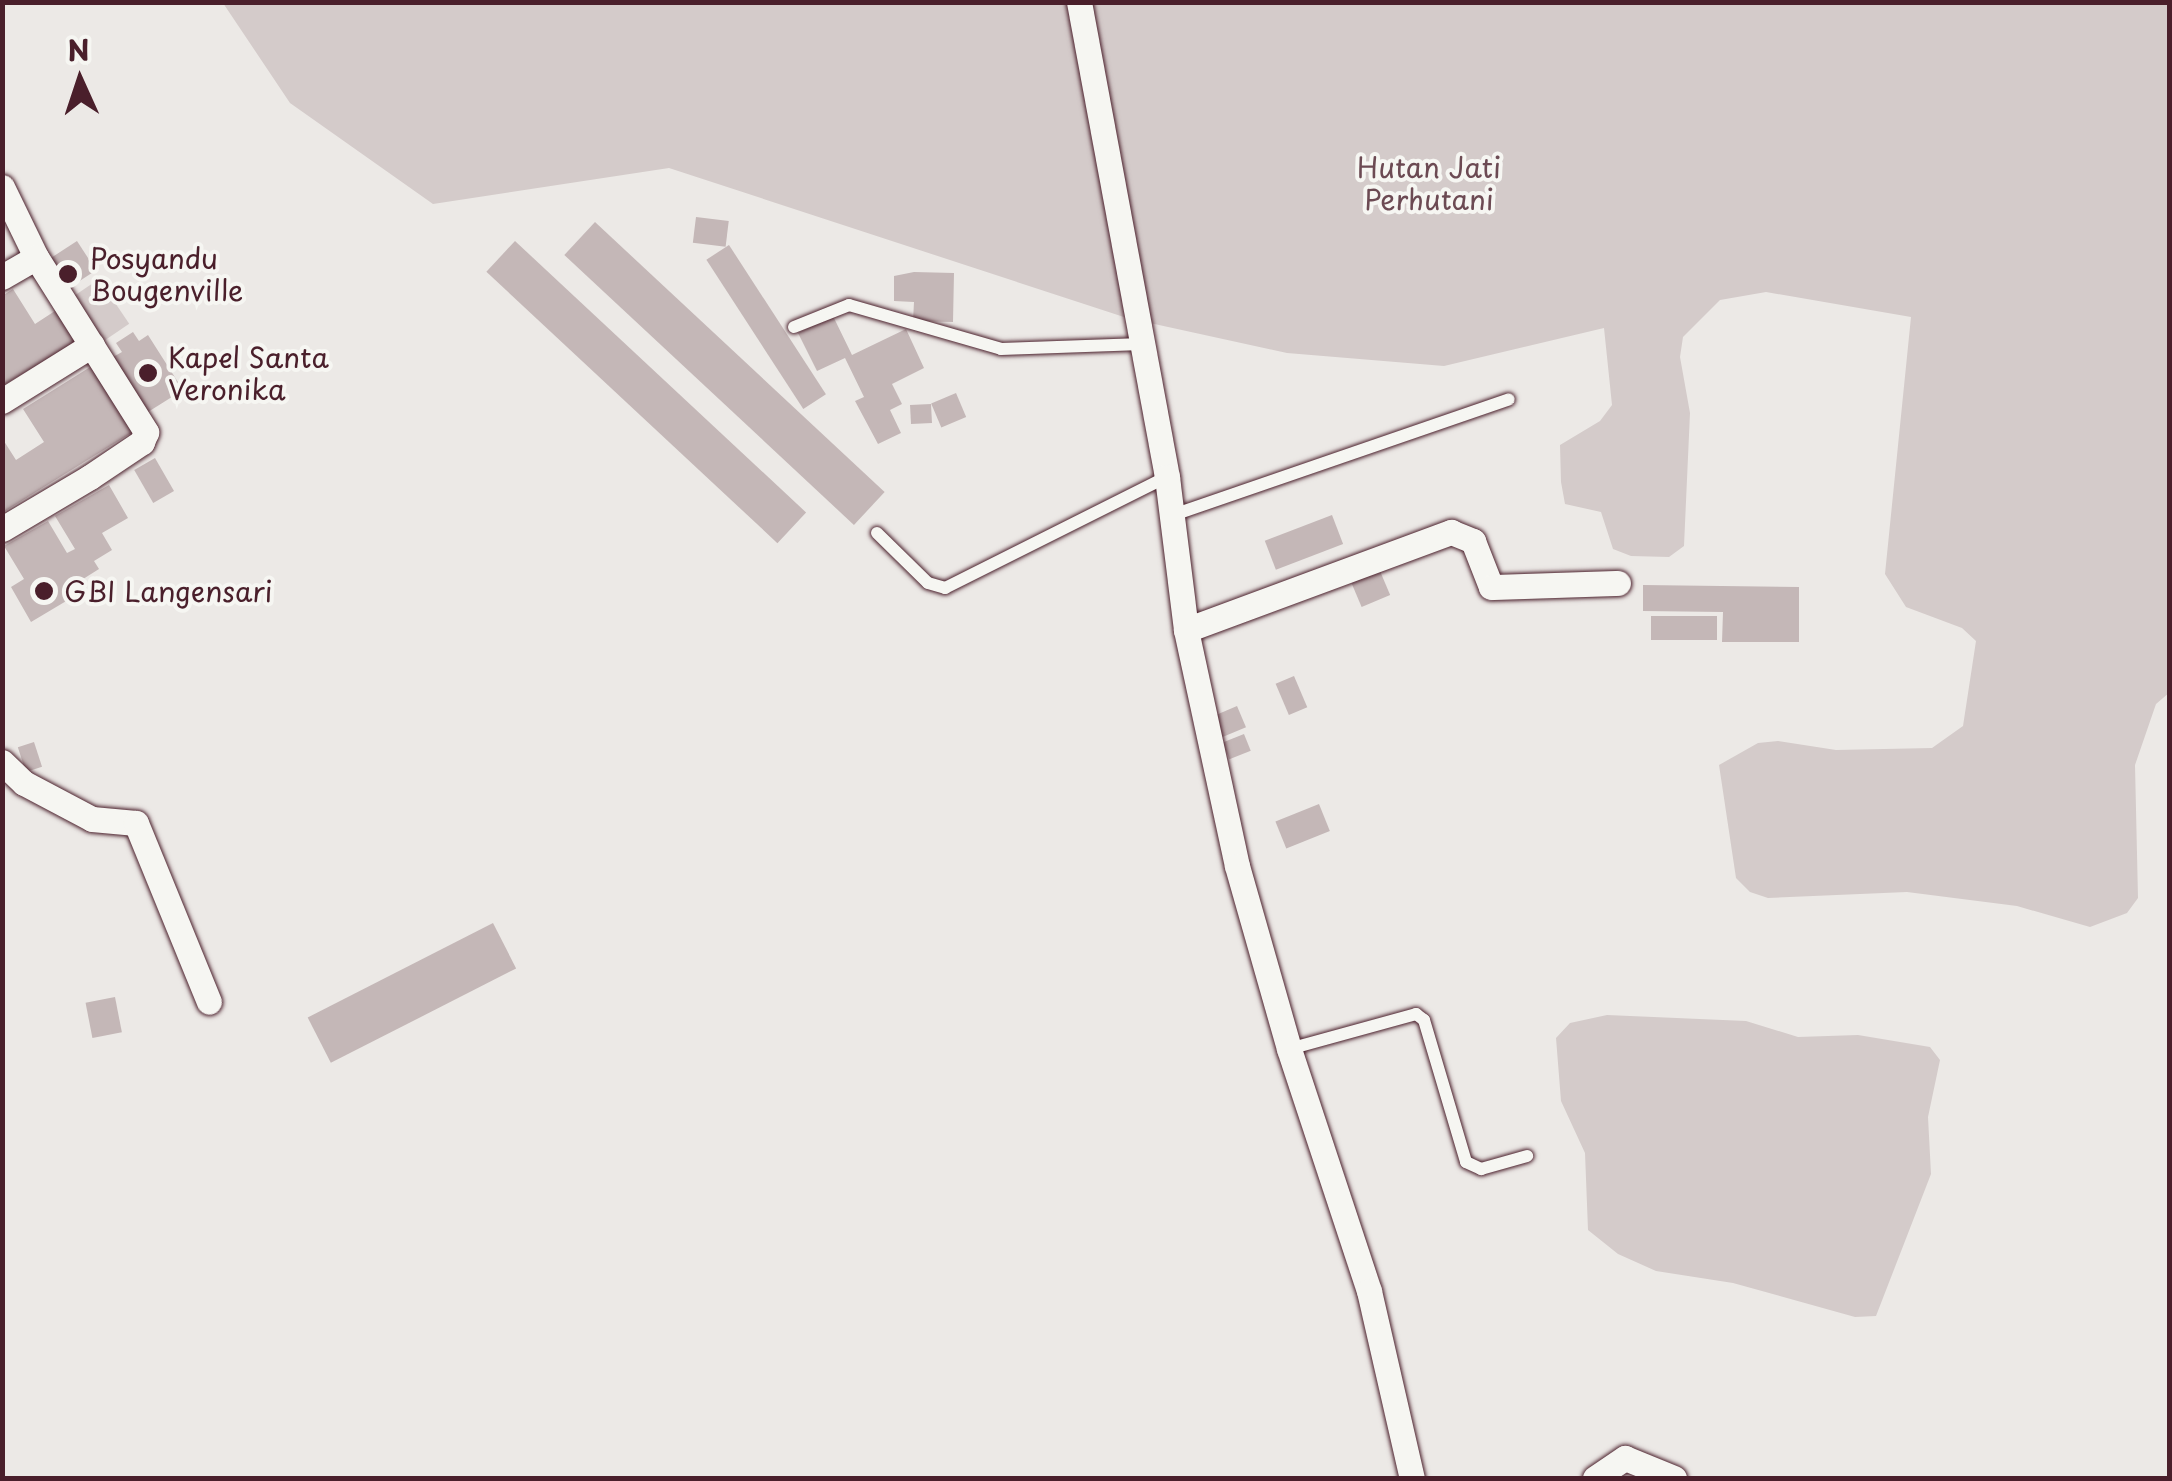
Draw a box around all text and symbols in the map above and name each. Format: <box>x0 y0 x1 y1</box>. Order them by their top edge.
text: N <box>66 27 91 72</box>
north arrow <box>30 30 130 130</box>
park label: Hutan Jati Perhutani <box>1357 150 1501 216</box>
place label: Posyandu Bougenville <box>90 241 243 307</box>
marker: Posyandu Bougenville <box>55 261 81 287</box>
place label: Kapel Santa Veronika <box>168 340 330 406</box>
marker: Kapel Santa Veronika <box>137 362 159 384</box>
place label: GBI Langensari <box>64 574 272 608</box>
marker: GBI Langensari <box>33 580 55 602</box>

